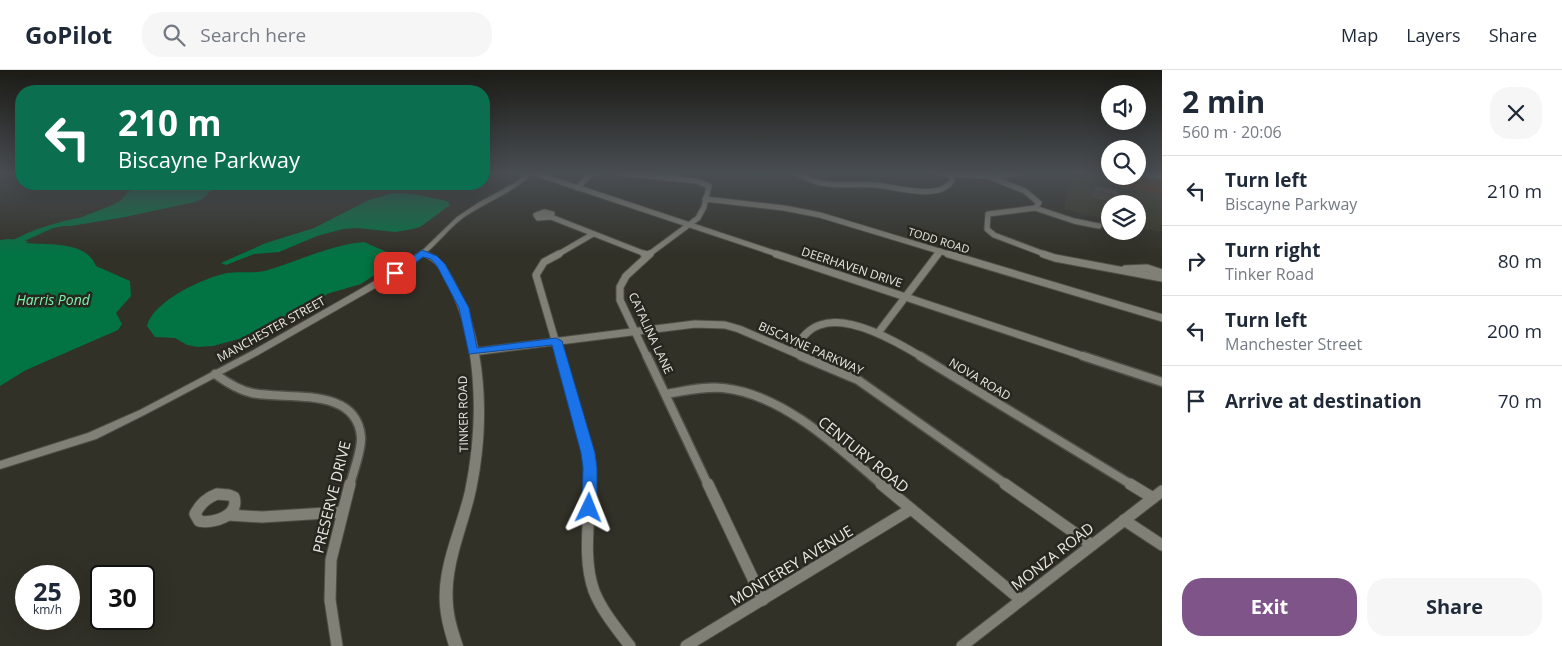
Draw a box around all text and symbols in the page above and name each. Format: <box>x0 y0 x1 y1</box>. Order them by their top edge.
search box <box>142 12 492 57</box>
text: GoPilot <box>25 18 112 51</box>
icon: search <box>160 21 188 49</box>
text: Search here <box>200 22 306 48</box>
text: Map <box>1341 23 1378 47</box>
text: Layers <box>1406 23 1461 47</box>
text: Share <box>1489 23 1537 47</box>
text: 2 min <box>1182 81 1265 122</box>
map controls <box>1101 85 1146 240</box>
button: sound <box>1101 85 1146 130</box>
button: close <box>1490 87 1542 139</box>
text: 210 m <box>118 99 222 146</box>
icon: left <box>35 105 100 170</box>
text: 560 m · 20:06 <box>1182 121 1282 143</box>
button: search <box>1101 140 1146 185</box>
text: Biscayne Parkway <box>118 144 300 174</box>
text: Turn left <box>1225 167 1307 193</box>
icon: left <box>1182 177 1210 205</box>
text: 210 m <box>1487 178 1542 204</box>
text: Biscayne Parkway <box>1225 193 1357 215</box>
button: layers <box>1101 195 1146 240</box>
street label: TODD ROAD <box>906 224 972 256</box>
text: Turn right <box>1225 237 1320 263</box>
street label: DEERHAVEN DRIVE <box>799 243 905 291</box>
icon: right <box>1182 247 1210 275</box>
text: 80 m <box>1498 248 1542 274</box>
pin <box>374 252 416 294</box>
icon: arrive <box>381 259 409 287</box>
text: Tinker Road <box>1225 263 1314 285</box>
street label: CATALINA LANE <box>625 289 677 377</box>
water label: Harris Pond <box>16 290 91 309</box>
street label: MANCHESTER STREET <box>214 292 329 366</box>
text: Turn left <box>1225 307 1307 333</box>
street label: BISCAYNE PARKWAY <box>756 317 866 379</box>
icon: left <box>1182 317 1210 345</box>
text: 200 m <box>1487 318 1542 344</box>
text: Manchester Street <box>1225 333 1362 355</box>
street label: NOVA ROAD <box>946 354 1014 404</box>
street label: TINKER ROAD <box>454 376 472 452</box>
icon: arrive <box>1182 387 1210 415</box>
text: Arrive at destination <box>1225 388 1422 414</box>
text: 70 m <box>1498 388 1542 414</box>
street label: CENTURY ROAD <box>815 411 913 497</box>
street label: PRESERVE DRIVE <box>307 439 355 555</box>
position arrow <box>562 481 614 533</box>
street label: MONZA ROAD <box>1007 517 1097 595</box>
street label: MONTEREY AVENUE <box>726 520 856 610</box>
speed limit sign: 30 <box>90 565 155 630</box>
text: 25 <box>33 574 62 608</box>
button: Exit <box>1182 578 1357 636</box>
button: Share <box>1367 578 1542 636</box>
text: km/h <box>33 601 62 618</box>

